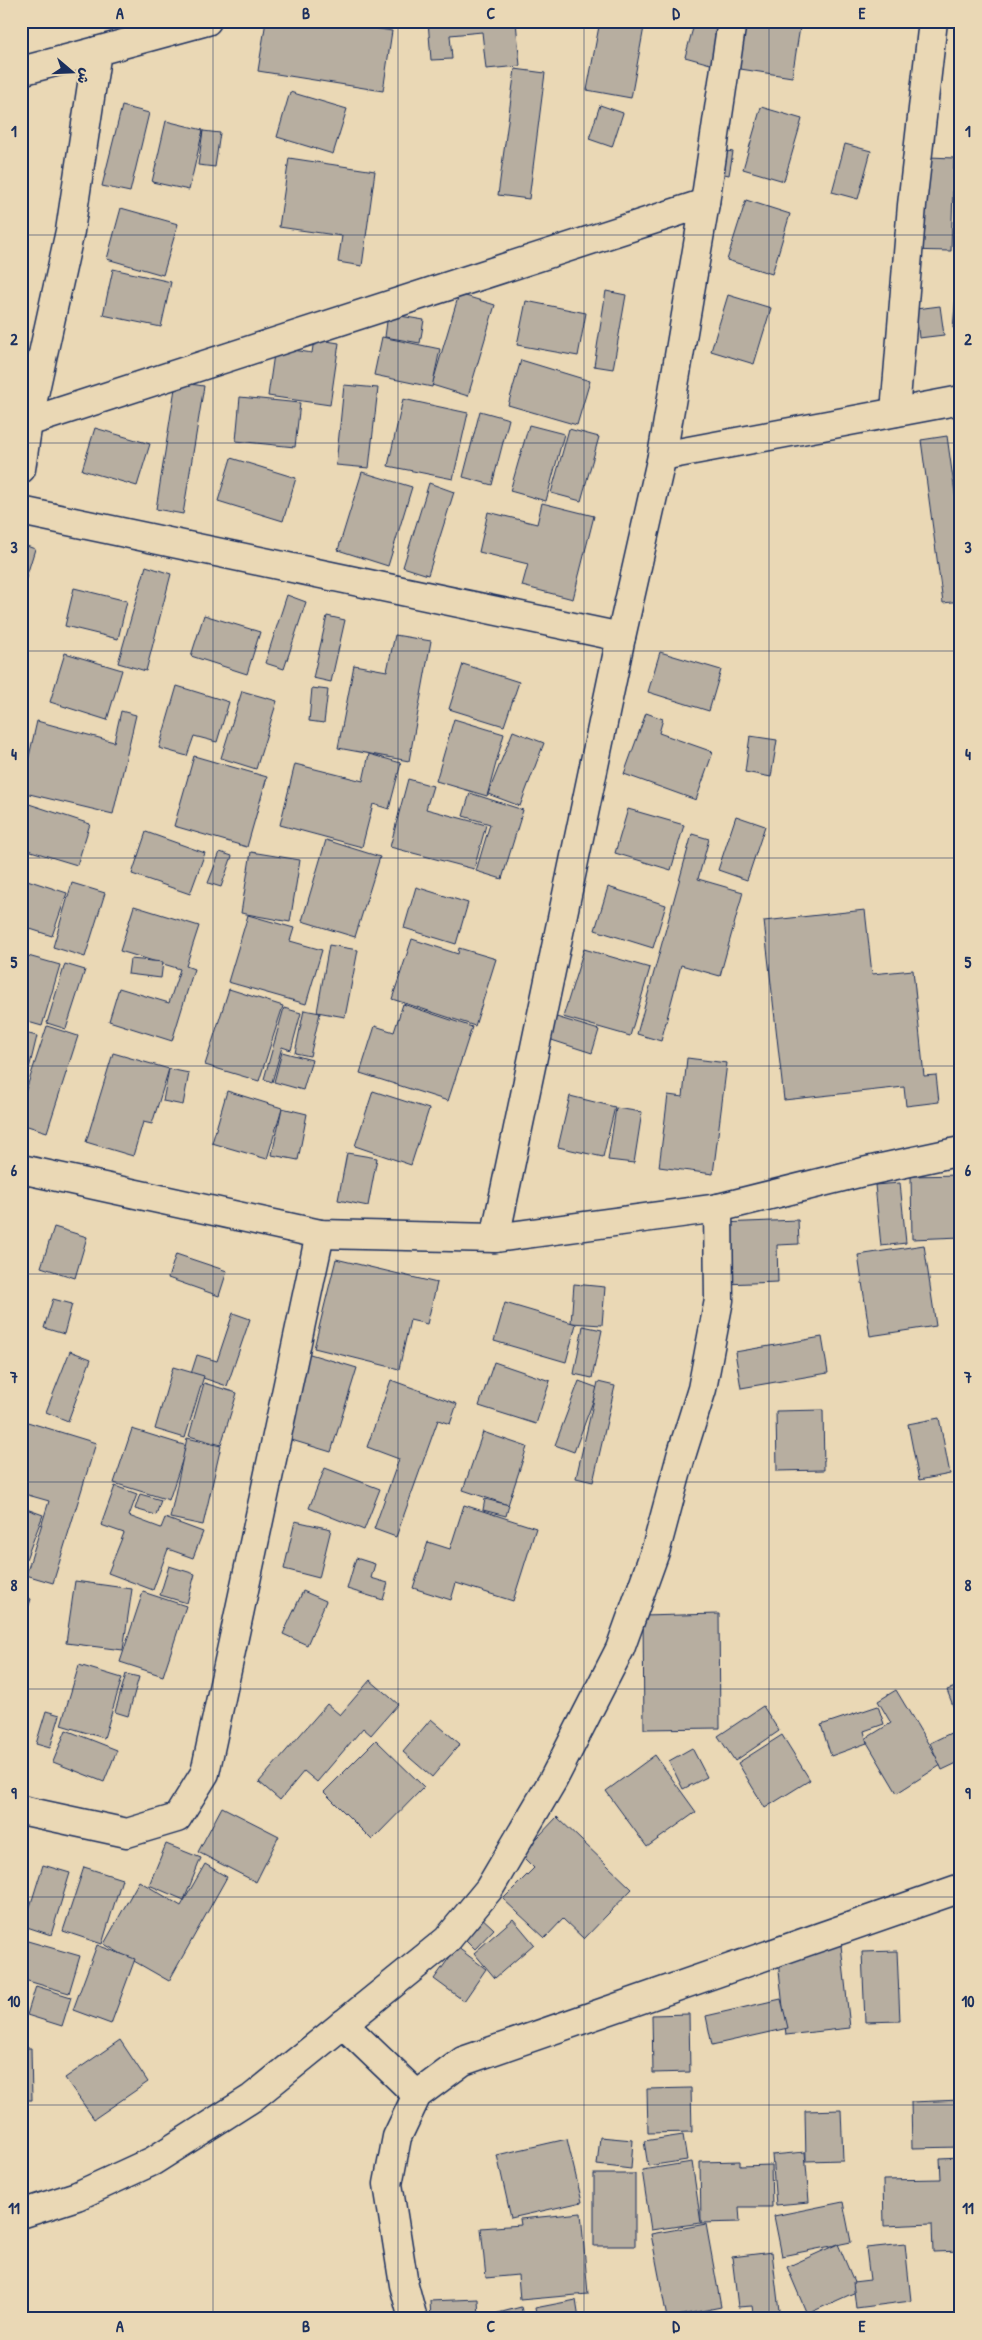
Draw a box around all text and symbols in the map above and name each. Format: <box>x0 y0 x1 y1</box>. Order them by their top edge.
text: A <box>116 2 124 24</box>
text: B <box>302 2 310 24</box>
text: C <box>487 2 496 24</box>
text: D <box>672 2 680 24</box>
text: E <box>858 2 866 24</box>
north arrow <box>48 48 98 98</box>
text: ش <box>73 66 96 87</box>
text: 1 <box>11 120 17 142</box>
text: 1 <box>965 120 971 142</box>
text: 2 <box>10 328 18 350</box>
text: 2 <box>964 328 972 350</box>
text: 3 <box>10 536 18 558</box>
text: 3 <box>964 536 972 558</box>
text: 4 <box>11 743 17 765</box>
text: 4 <box>965 743 971 765</box>
text: 5 <box>11 951 18 973</box>
text: 5 <box>965 951 972 973</box>
text: 6 <box>11 1159 18 1181</box>
text: 6 <box>965 1159 972 1181</box>
text: 7 <box>9 1366 18 1388</box>
text: 7 <box>963 1366 972 1388</box>
text: 8 <box>11 1574 18 1596</box>
text: 8 <box>965 1574 972 1596</box>
text: 9 <box>11 1782 17 1804</box>
text: 9 <box>965 1782 971 1804</box>
text: 10 <box>8 1990 20 2012</box>
text: 10 <box>962 1990 974 2012</box>
text: 11 <box>8 2197 20 2219</box>
text: 11 <box>962 2197 974 2219</box>
text: A <box>116 2315 124 2337</box>
text: B <box>302 2315 310 2337</box>
text: C <box>487 2315 496 2337</box>
text: D <box>672 2315 680 2337</box>
text: E <box>858 2315 866 2337</box>

